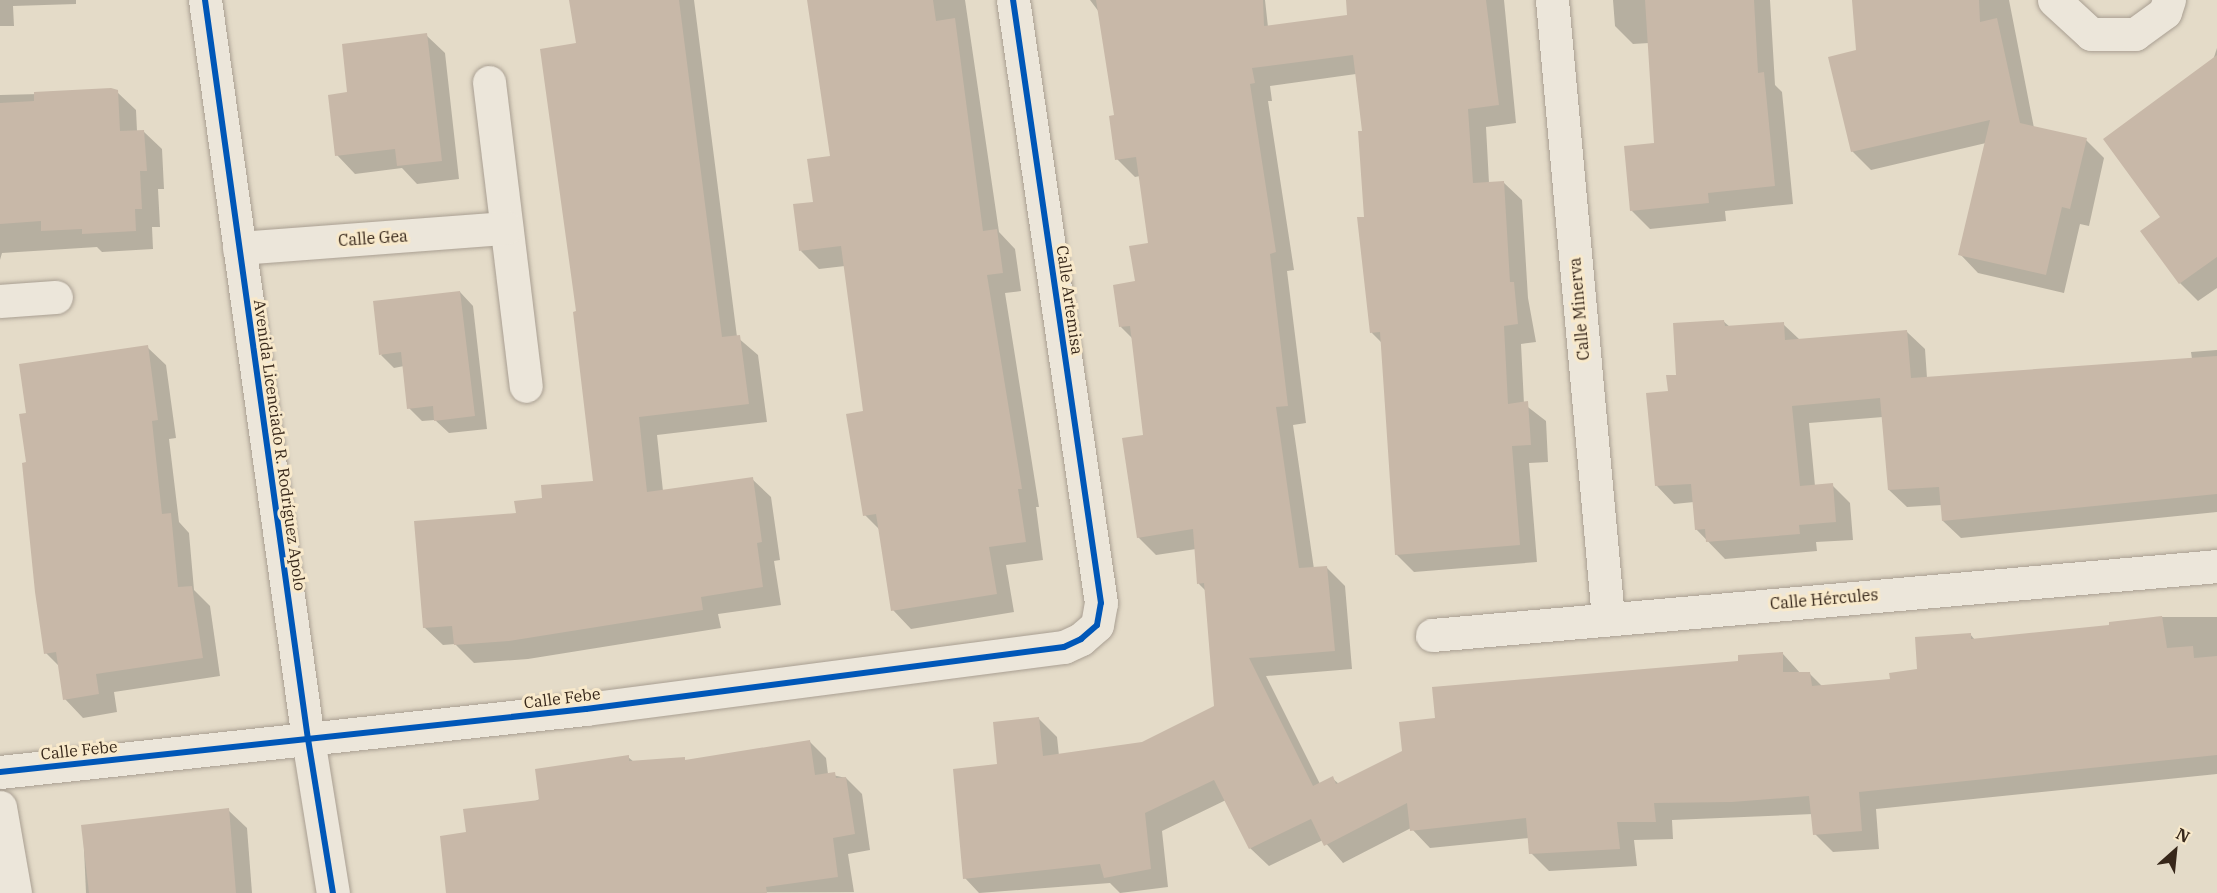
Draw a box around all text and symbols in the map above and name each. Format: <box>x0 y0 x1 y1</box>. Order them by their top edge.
street label: Calle Gea <box>337 226 409 250</box>
street label: Calle Artemisa <box>1053 244 1087 356</box>
street label: Calle Minerva <box>1565 257 1593 361</box>
street label: Avenida Licenciado R. Rodríguez Apolo <box>250 298 310 592</box>
street label: Calle Hércules <box>1769 585 1879 613</box>
street label: Calle Febe <box>523 684 601 712</box>
street label: Calle Febe <box>40 736 118 764</box>
north arrow <box>2145 821 2205 881</box>
text: N <box>2173 823 2193 847</box>

